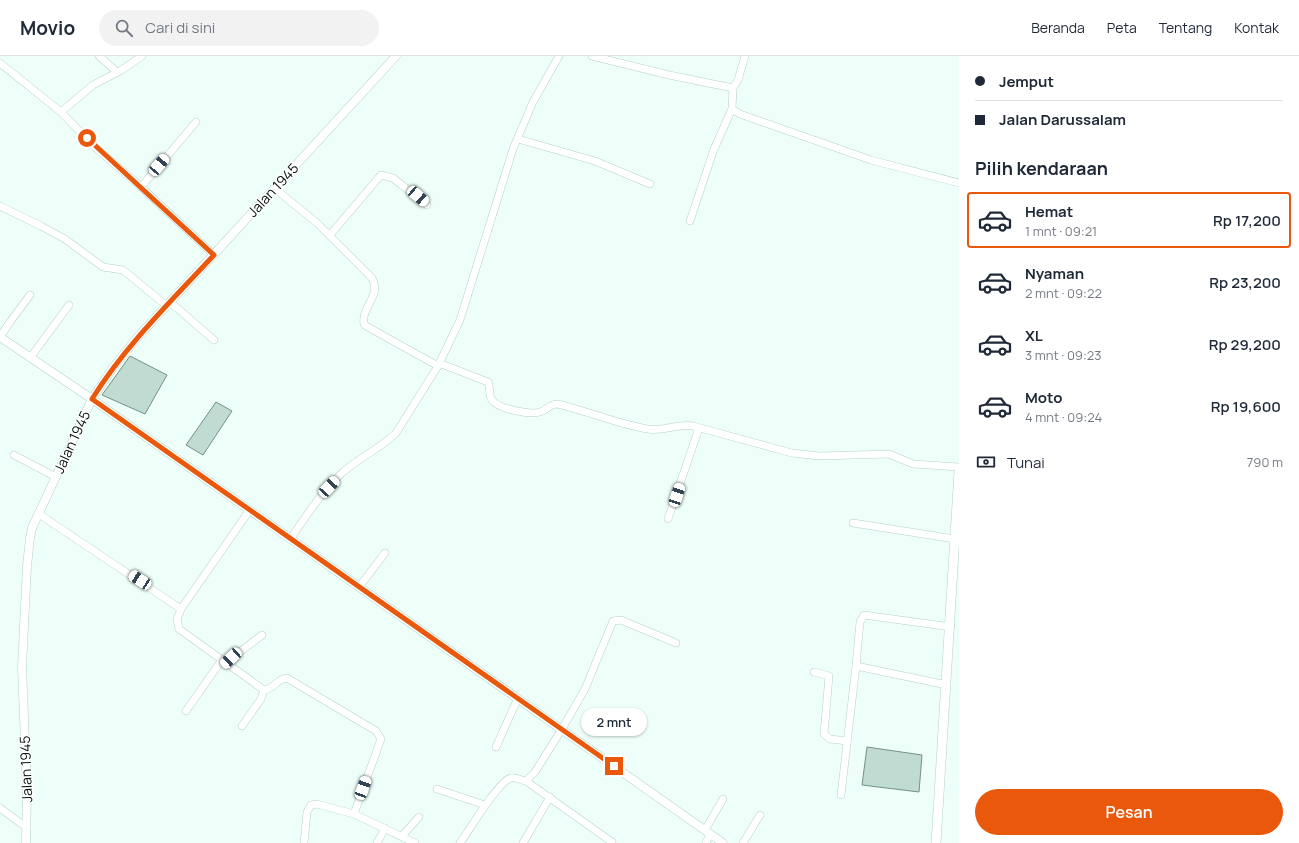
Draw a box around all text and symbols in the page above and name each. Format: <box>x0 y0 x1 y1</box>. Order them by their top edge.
search box <box>99 10 379 46</box>
text: Movio <box>20 15 75 41</box>
icon: search <box>113 17 135 39</box>
text: Cari di sini <box>145 17 215 38</box>
text: Beranda <box>1031 18 1085 37</box>
text: Peta <box>1107 18 1137 37</box>
text: Tentang <box>1159 18 1212 37</box>
text: Kontak <box>1234 18 1279 37</box>
text: Jemput <box>999 71 1054 92</box>
text: Jalan Darussalam <box>999 109 1126 130</box>
route start <box>78 129 96 147</box>
car <box>147 152 171 178</box>
text: Pilih kendaraan <box>975 156 1108 180</box>
street label: Jalan 1945 <box>243 159 302 221</box>
car <box>405 184 431 208</box>
text: Hemat <box>1025 201 1073 222</box>
icon: car <box>977 202 1013 238</box>
text: Rp 17,200 <box>1213 210 1281 231</box>
text: 1 mnt · 09:21 <box>1025 222 1097 240</box>
text: Nyaman <box>1025 263 1084 284</box>
icon: car <box>977 264 1013 300</box>
text: Rp 23,200 <box>1209 272 1281 293</box>
text: 2 mnt · 09:22 <box>1025 284 1102 302</box>
text: XL <box>1025 325 1043 346</box>
icon: car <box>977 326 1013 362</box>
text: Rp 29,200 <box>1209 334 1281 355</box>
text: 3 mnt · 09:23 <box>1025 346 1101 364</box>
text: Moto <box>1025 387 1062 408</box>
icon: car <box>977 388 1013 424</box>
text: Rp 19,600 <box>1211 396 1281 417</box>
street label: Jalan 1945 <box>49 407 94 476</box>
text: 4 mnt · 09:24 <box>1025 408 1102 426</box>
icon: cash <box>975 451 997 473</box>
text: Tunai <box>1007 452 1045 473</box>
text: 790 m <box>1247 453 1283 471</box>
car <box>316 474 342 500</box>
car <box>668 482 686 508</box>
car <box>127 568 153 592</box>
car <box>218 645 244 671</box>
callout: 2 mnt <box>581 708 647 736</box>
text: 2 mnt <box>596 713 632 731</box>
street label: Jalan 1945 <box>15 735 36 803</box>
route end <box>605 757 623 775</box>
car <box>353 775 373 801</box>
button: Pesan <box>975 789 1283 835</box>

